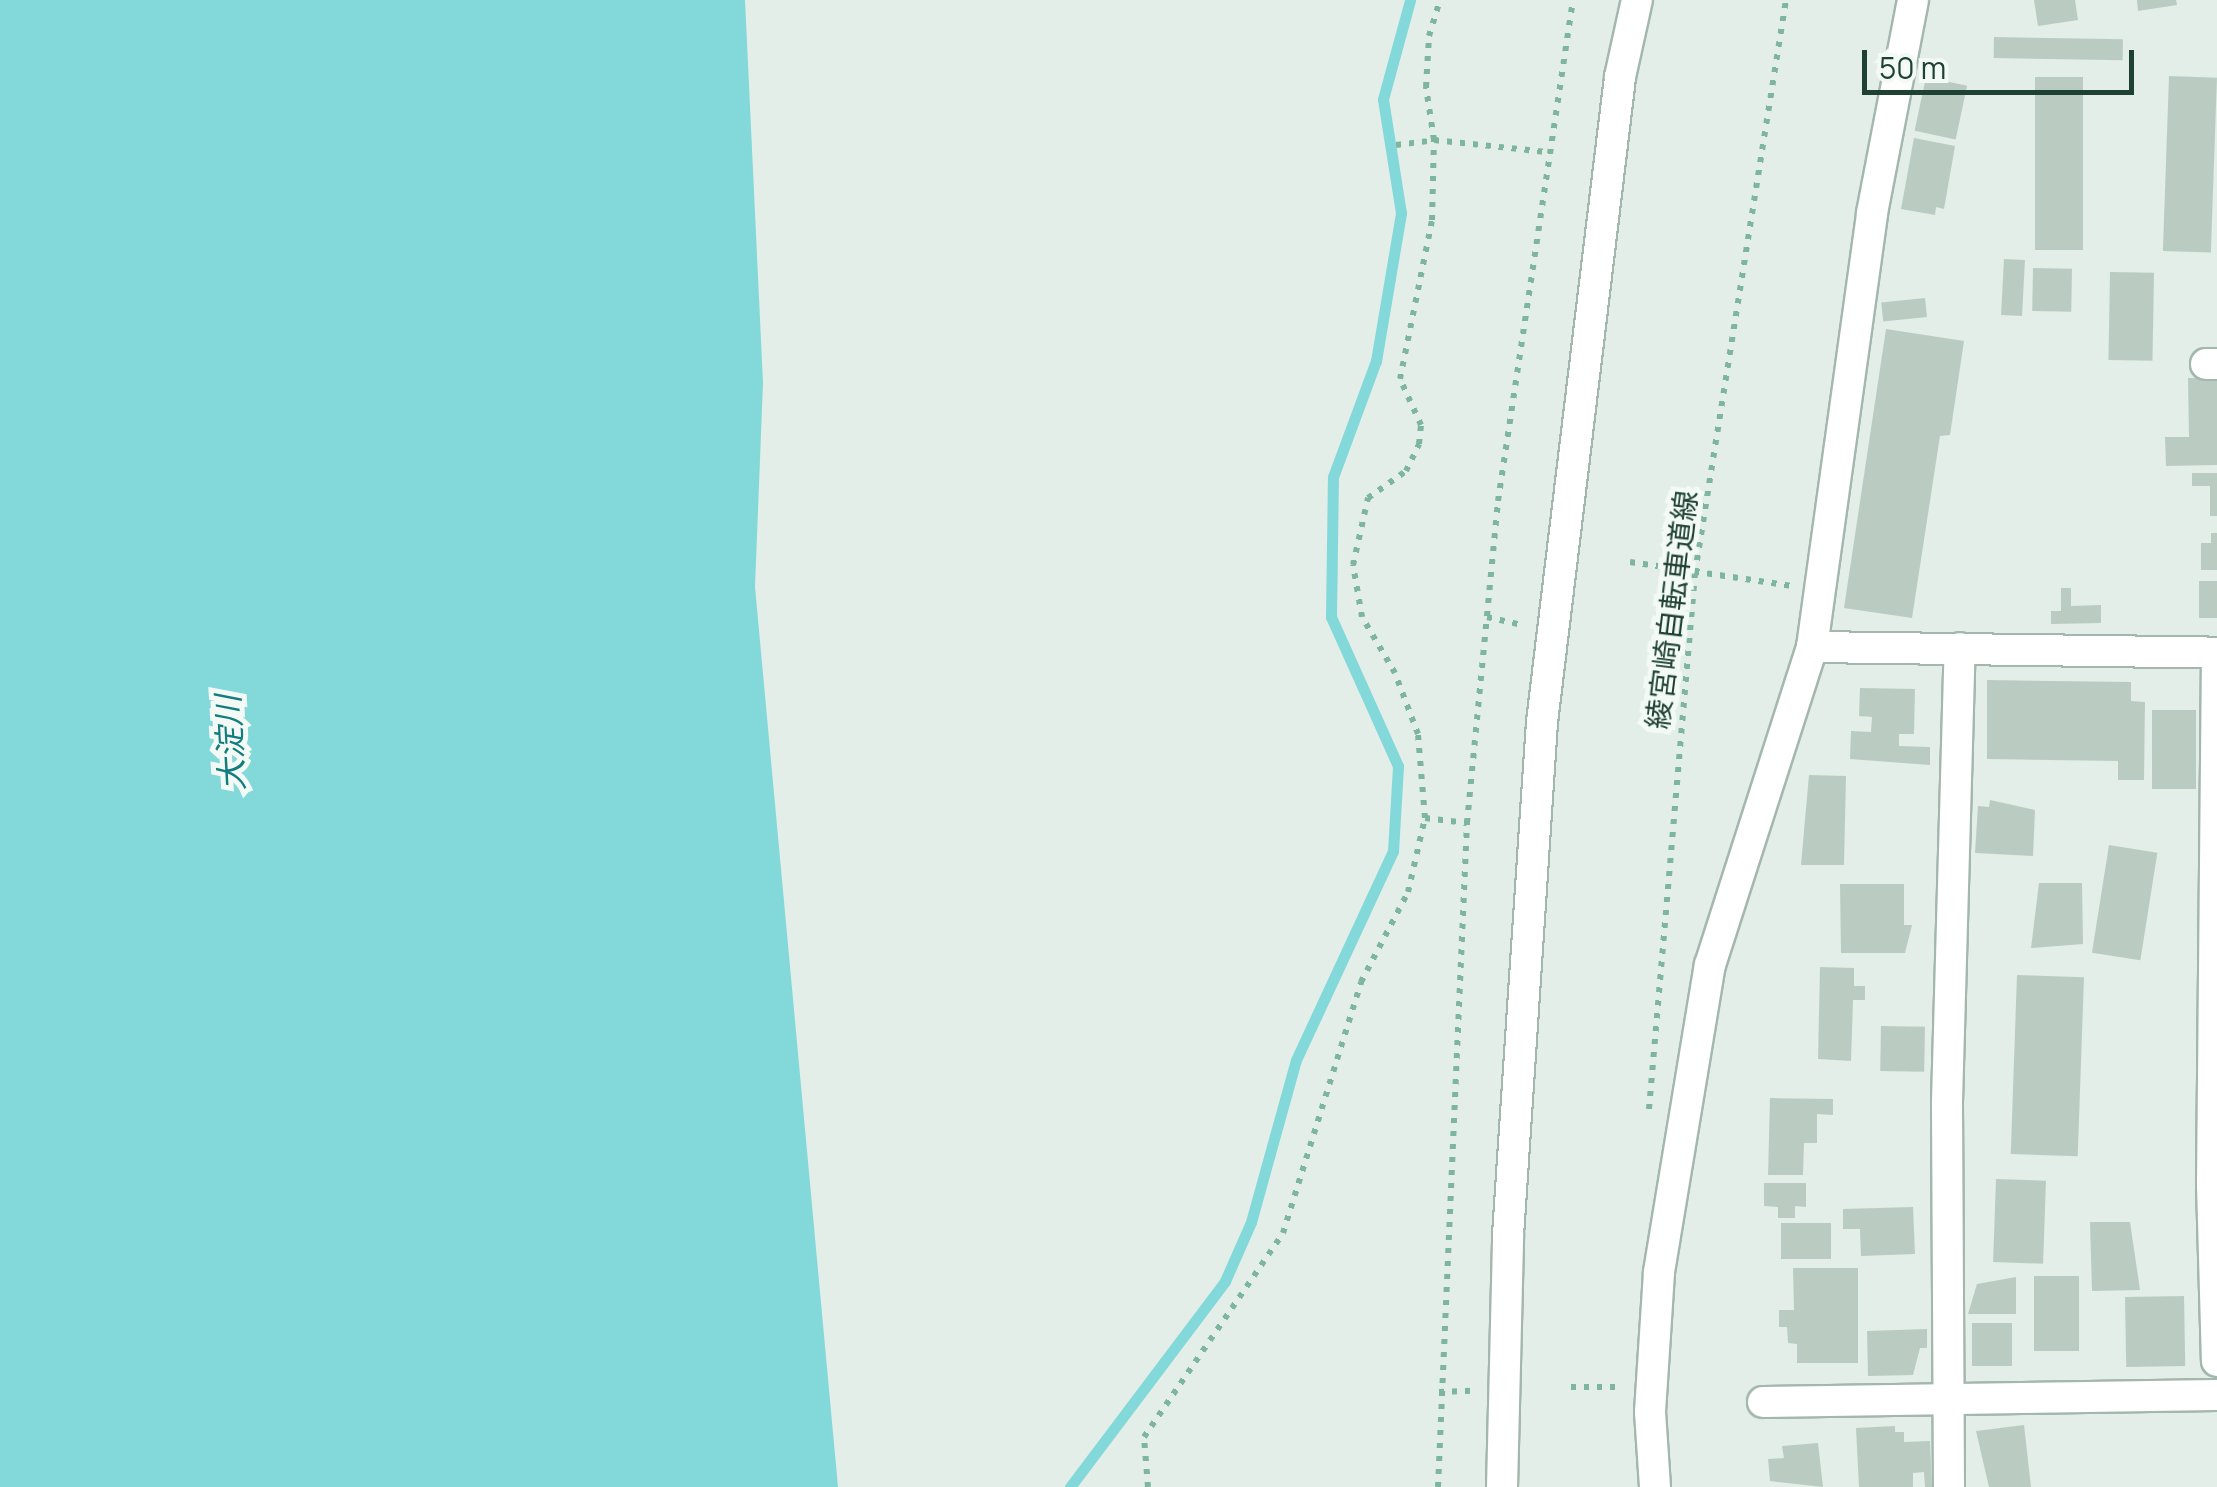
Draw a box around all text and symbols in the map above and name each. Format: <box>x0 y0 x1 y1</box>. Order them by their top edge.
scale bar <box>1867 30 2140 92</box>
text: 50 m <box>1879 47 1946 88</box>
street label: 綾宮崎自転車道線 <box>1640 489 1704 731</box>
water label: 大淀川 <box>208 694 252 792</box>

